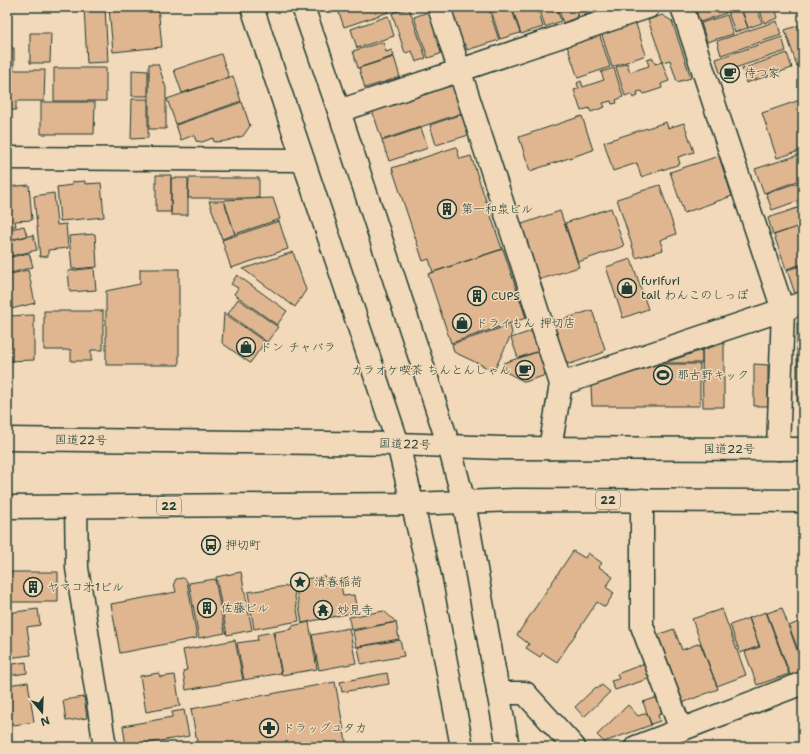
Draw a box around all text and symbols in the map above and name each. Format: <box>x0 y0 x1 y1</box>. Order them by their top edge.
cafe icon: 待つ家 <box>719 62 741 84</box>
place label: 待つ家 <box>744 65 780 81</box>
building icon: 第一和泉ビル <box>436 198 458 220</box>
place label: 第一和泉ビル <box>461 201 533 217</box>
place label: furifuri tail わんこのしっぽ <box>641 273 748 303</box>
shop icon: furifuri tail わんこのしっぽ <box>616 277 638 299</box>
building icon: CUPS <box>466 285 488 307</box>
place label: CUPS <box>491 288 520 304</box>
shop icon: ドライもん 押切店 <box>451 312 473 334</box>
place label: ドライもん 押切店 <box>476 315 576 331</box>
shop icon: ドン チャバラ <box>235 336 257 358</box>
place label: ドン チャバラ <box>260 339 336 355</box>
cafe icon: カラオケ喫茶 ちんとんしゃん <box>514 359 536 381</box>
place label: カラオケ喫茶 ちんとんしゃん <box>351 362 511 378</box>
sports icon: 那古野キック <box>652 364 674 386</box>
place label: 那古野キック <box>677 367 749 383</box>
street label: 国道22号 <box>55 432 107 448</box>
street label: 国道22号 <box>379 435 431 453</box>
street label: 国道22号 <box>703 441 755 457</box>
road number: 22 <box>596 491 620 509</box>
road number: 22 <box>157 497 181 515</box>
bus stop icon: 押切町 <box>200 534 222 556</box>
place label: 押切町 <box>225 537 261 553</box>
place icon: 清春稲荷 <box>289 571 311 593</box>
place label: 清春稲荷 <box>314 574 362 590</box>
building icon: ヤマコ㐧1ビル <box>22 576 44 598</box>
place label: ヤマコ㐧1ビル <box>47 579 124 595</box>
building icon: 佐藤ビル <box>196 597 218 619</box>
temple icon: 妙見寺 <box>312 599 334 621</box>
place label: 佐藤ビル <box>221 600 269 616</box>
place label: 妙見寺 <box>337 602 373 618</box>
north arrow <box>22 692 62 732</box>
text: N <box>38 712 52 730</box>
pharmacy icon: ドラッグユタカ <box>258 717 280 739</box>
place label: ドラッグユタカ <box>283 720 367 736</box>

